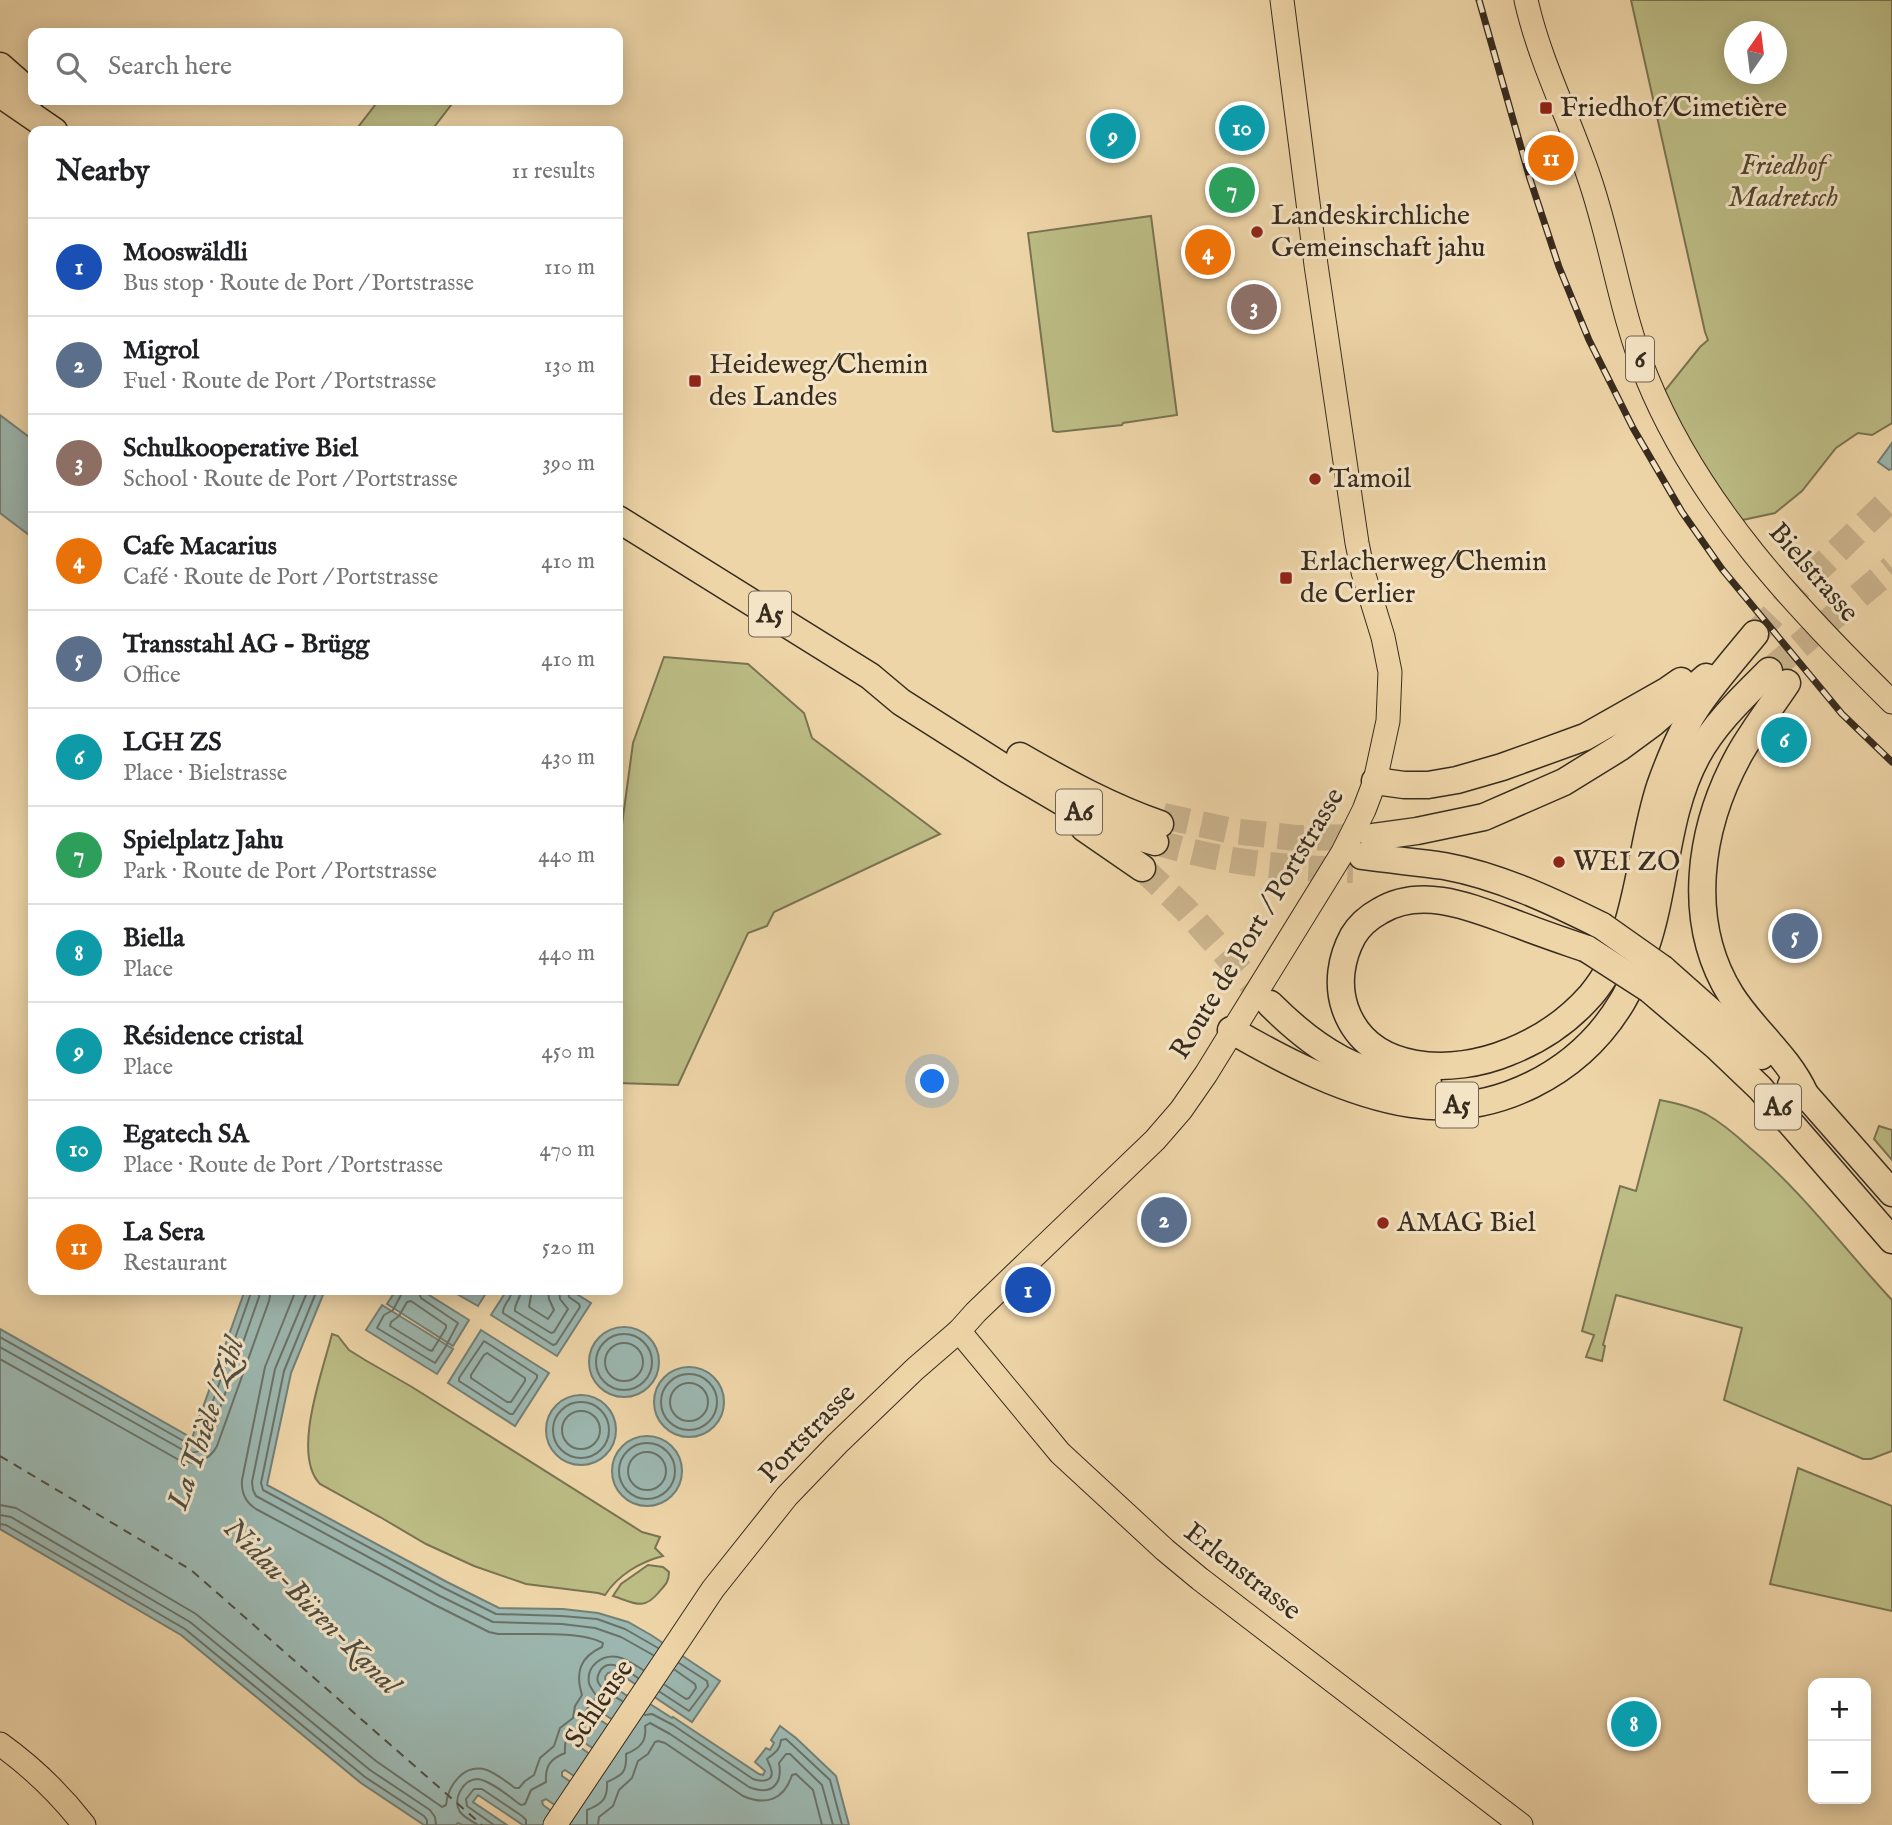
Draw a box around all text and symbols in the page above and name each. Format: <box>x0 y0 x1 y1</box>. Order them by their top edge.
north arrow <box>1724 21 1787 84</box>
search box <box>28 28 623 105</box>
icon: search <box>52 48 90 86</box>
text: Search here <box>108 50 232 83</box>
place label: Friedhof/Cimetière <box>1560 91 1787 126</box>
marker: Friedhof/Cimetière <box>1538 100 1554 116</box>
pin: 10 <box>1219 102 1265 154</box>
pin: 9 <box>1090 110 1136 162</box>
pin: 11 <box>1528 132 1574 184</box>
park label: Friedhof Madretsch <box>1728 149 1838 216</box>
text: Nearby <box>56 153 149 191</box>
text: 11 results <box>512 157 595 186</box>
pin: 7 <box>1209 164 1255 216</box>
place label: Landeskirchliche Gemeinschaft jahu <box>1271 199 1486 266</box>
marker: Landeskirchliche Gemeinschaft jahu <box>1249 224 1265 240</box>
pin: 4 <box>1185 226 1231 278</box>
text: Mooswäldli <box>123 236 248 269</box>
text: 1 <box>75 253 83 282</box>
text: 110 m <box>544 253 595 282</box>
text: Bus stop · Route de Port / Portstrasse <box>123 269 474 298</box>
pin: 3 <box>1231 281 1277 333</box>
text: Migrol <box>123 334 199 367</box>
road number: 6 <box>1626 336 1654 382</box>
place label: Heideweg/Chemin des Landes <box>709 348 928 415</box>
text: 2 <box>74 351 84 380</box>
text: 130 m <box>544 351 595 380</box>
text: Fuel · Route de Port / Portstrasse <box>123 367 436 396</box>
marker: Heideweg/Chemin des Landes <box>687 373 703 389</box>
text: Schulkooperative Biel <box>123 432 358 465</box>
text: 3 <box>75 449 83 478</box>
text: 390 m <box>542 449 595 478</box>
place label: Tamoil <box>1329 462 1411 497</box>
text: School · Route de Port / Portstrasse <box>123 465 458 494</box>
marker: Tamoil <box>1307 471 1323 487</box>
street label: Bielstrasse <box>1760 516 1866 630</box>
text: Cafe Macarius <box>123 530 277 563</box>
place label: Erlacherweg/Chemin de Cerlier <box>1300 545 1547 612</box>
text: 4 <box>73 547 85 576</box>
text: 410 m <box>541 547 595 576</box>
text: Café · Route de Port / Portstrasse <box>123 563 438 592</box>
marker: Erlacherweg/Chemin de Cerlier <box>1278 570 1294 586</box>
road number: A5 <box>749 592 791 636</box>
text: Transstahl AG - Brügg <box>123 628 369 661</box>
text: 5 <box>75 645 83 674</box>
text: 410 m <box>541 645 595 674</box>
text: Office <box>123 661 180 690</box>
pin: 6 <box>1761 714 1807 766</box>
text: LGH ZS <box>123 726 222 759</box>
text: 6 <box>74 743 84 772</box>
text: 430 m <box>541 743 595 772</box>
text: Place · Bielstrasse <box>123 759 287 788</box>
street label: Route de Port / Portstrasse <box>1163 782 1353 1066</box>
road number: A6 <box>1056 790 1102 834</box>
text: Spielplatz Jahu <box>123 824 284 857</box>
text: 7 <box>74 841 84 870</box>
text: 440 m <box>538 841 595 870</box>
place label: WEI ZO <box>1573 845 1680 880</box>
marker: WEI ZO <box>1551 854 1567 870</box>
text: Park · Route de Port / Portstrasse <box>123 857 437 886</box>
pin: 5 <box>1772 910 1818 962</box>
text: Biella <box>123 922 184 955</box>
text: 8 <box>74 939 84 968</box>
text: 440 m <box>538 939 595 968</box>
text: Place <box>123 955 173 984</box>
text: Résidence cristal <box>123 1020 303 1053</box>
text: 9 <box>74 1037 84 1066</box>
text: 450 m <box>541 1037 595 1066</box>
text: Place <box>123 1053 173 1082</box>
your location <box>915 1064 949 1098</box>
road number: A5 <box>1436 1082 1478 1128</box>
road number: A6 <box>1755 1084 1801 1130</box>
text: Egatech SA <box>123 1118 249 1151</box>
text: 10 <box>69 1135 89 1164</box>
text: 470 m <box>540 1135 595 1164</box>
text: Place · Route de Port / Portstrasse <box>123 1151 443 1180</box>
pin: 2 <box>1141 1194 1187 1246</box>
place label: AMAG Biel <box>1396 1206 1536 1241</box>
marker: AMAG Biel <box>1375 1215 1391 1231</box>
text: La Sera <box>123 1216 204 1249</box>
text: 11 <box>70 1233 88 1262</box>
text: 520 m <box>542 1233 595 1262</box>
text: Restaurant <box>123 1249 227 1278</box>
pin: 1 <box>1005 1264 1051 1316</box>
water label: La Thièle / Zihl <box>159 1330 255 1516</box>
street label: Portstrasse <box>752 1377 864 1491</box>
water label: Nidau-Büren-Kanal <box>214 1510 410 1706</box>
street label: Erlenstrasse <box>1176 1515 1308 1629</box>
street label: Schleuse <box>558 1653 642 1755</box>
map controls <box>1808 1678 1871 1804</box>
button: + <box>1808 1678 1871 1741</box>
pin: 8 <box>1611 1698 1657 1750</box>
button: − <box>1808 1741 1871 1804</box>

